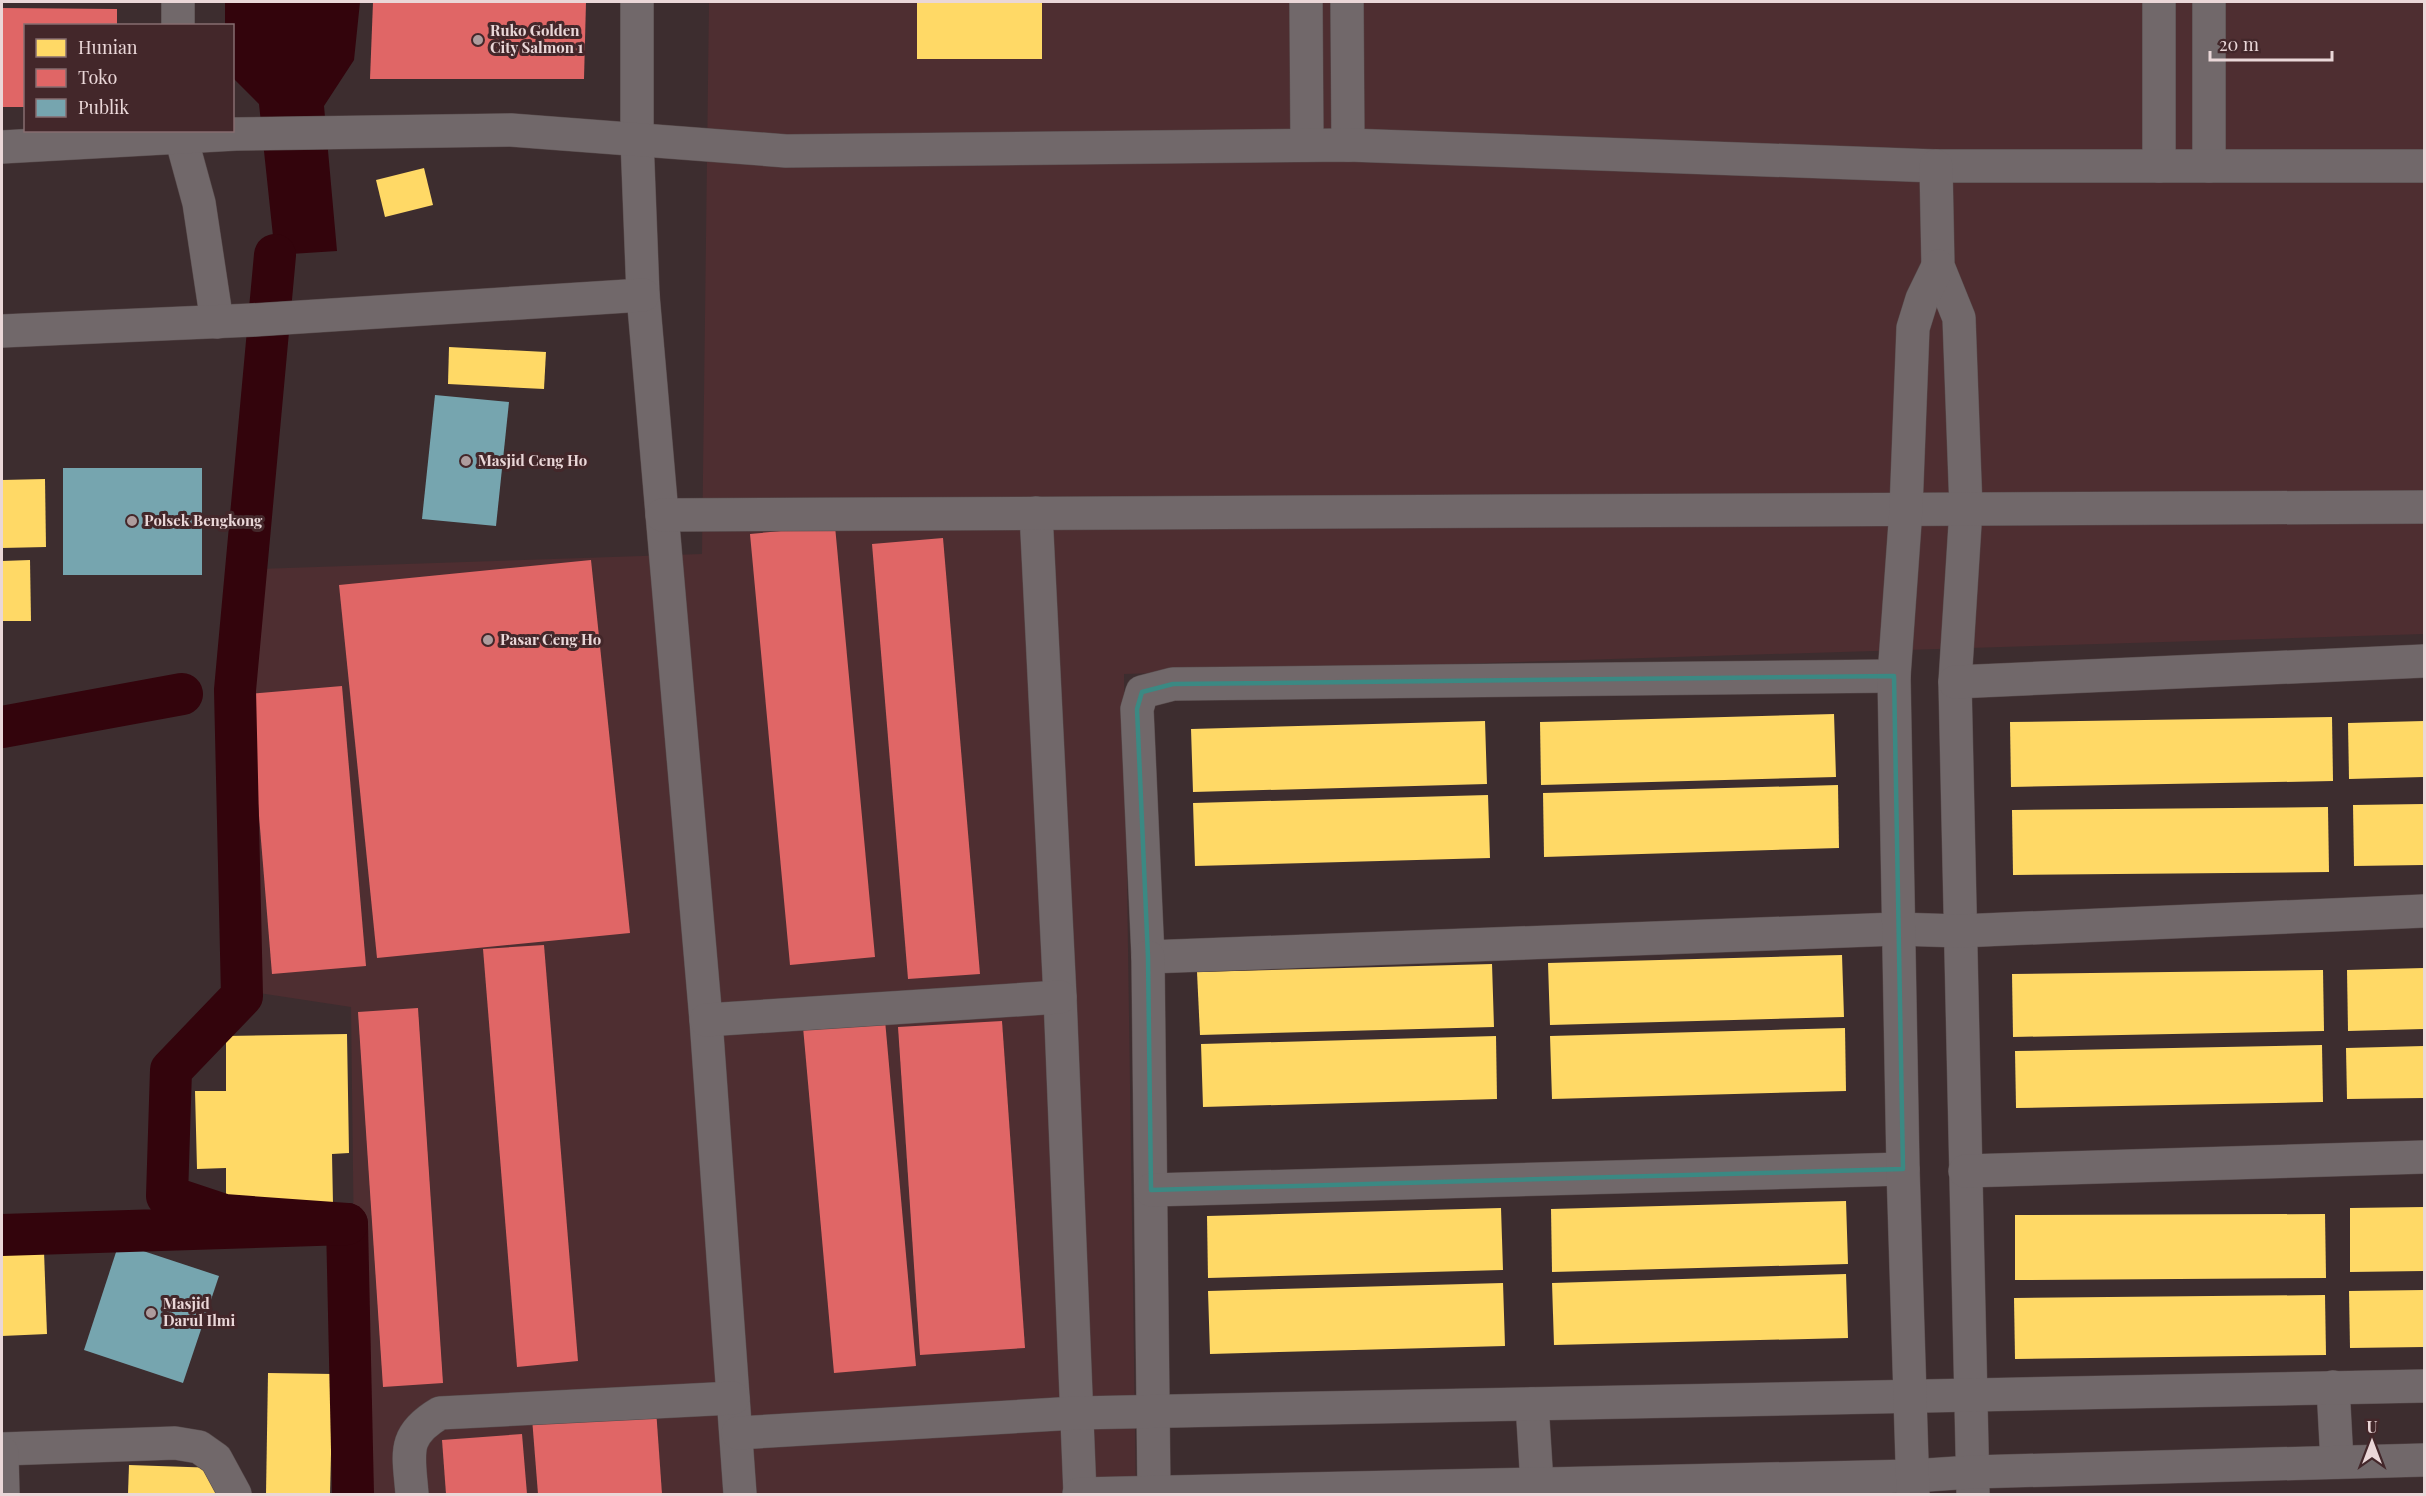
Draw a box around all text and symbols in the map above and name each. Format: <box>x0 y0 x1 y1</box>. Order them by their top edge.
place label: Ruko Golden City Salmon 1 <box>490 20 583 57</box>
legend <box>24 24 234 132</box>
scale bar <box>2210 24 2332 62</box>
text: 20 m <box>2219 32 2259 56</box>
marker: Ruko Golden City Salmon 1 <box>471 33 485 47</box>
text: Hunian <box>78 35 138 59</box>
text: Toko <box>78 65 117 89</box>
text: Publik <box>78 95 129 119</box>
place label: Masjid Ceng Ho <box>478 450 587 470</box>
marker: Masjid Ceng Ho <box>459 454 473 468</box>
place label: Polsek Bengkong <box>144 510 263 530</box>
marker: Polsek Bengkong <box>125 514 139 528</box>
place label: Pasar Ceng Ho <box>500 629 601 649</box>
marker: Pasar Ceng Ho <box>481 633 495 647</box>
place label: Masjid Darul Ilmi <box>163 1293 235 1330</box>
marker: Masjid Darul Ilmi <box>144 1306 158 1320</box>
north arrow <box>2342 1412 2402 1472</box>
text: U <box>2366 1416 2378 1437</box>

